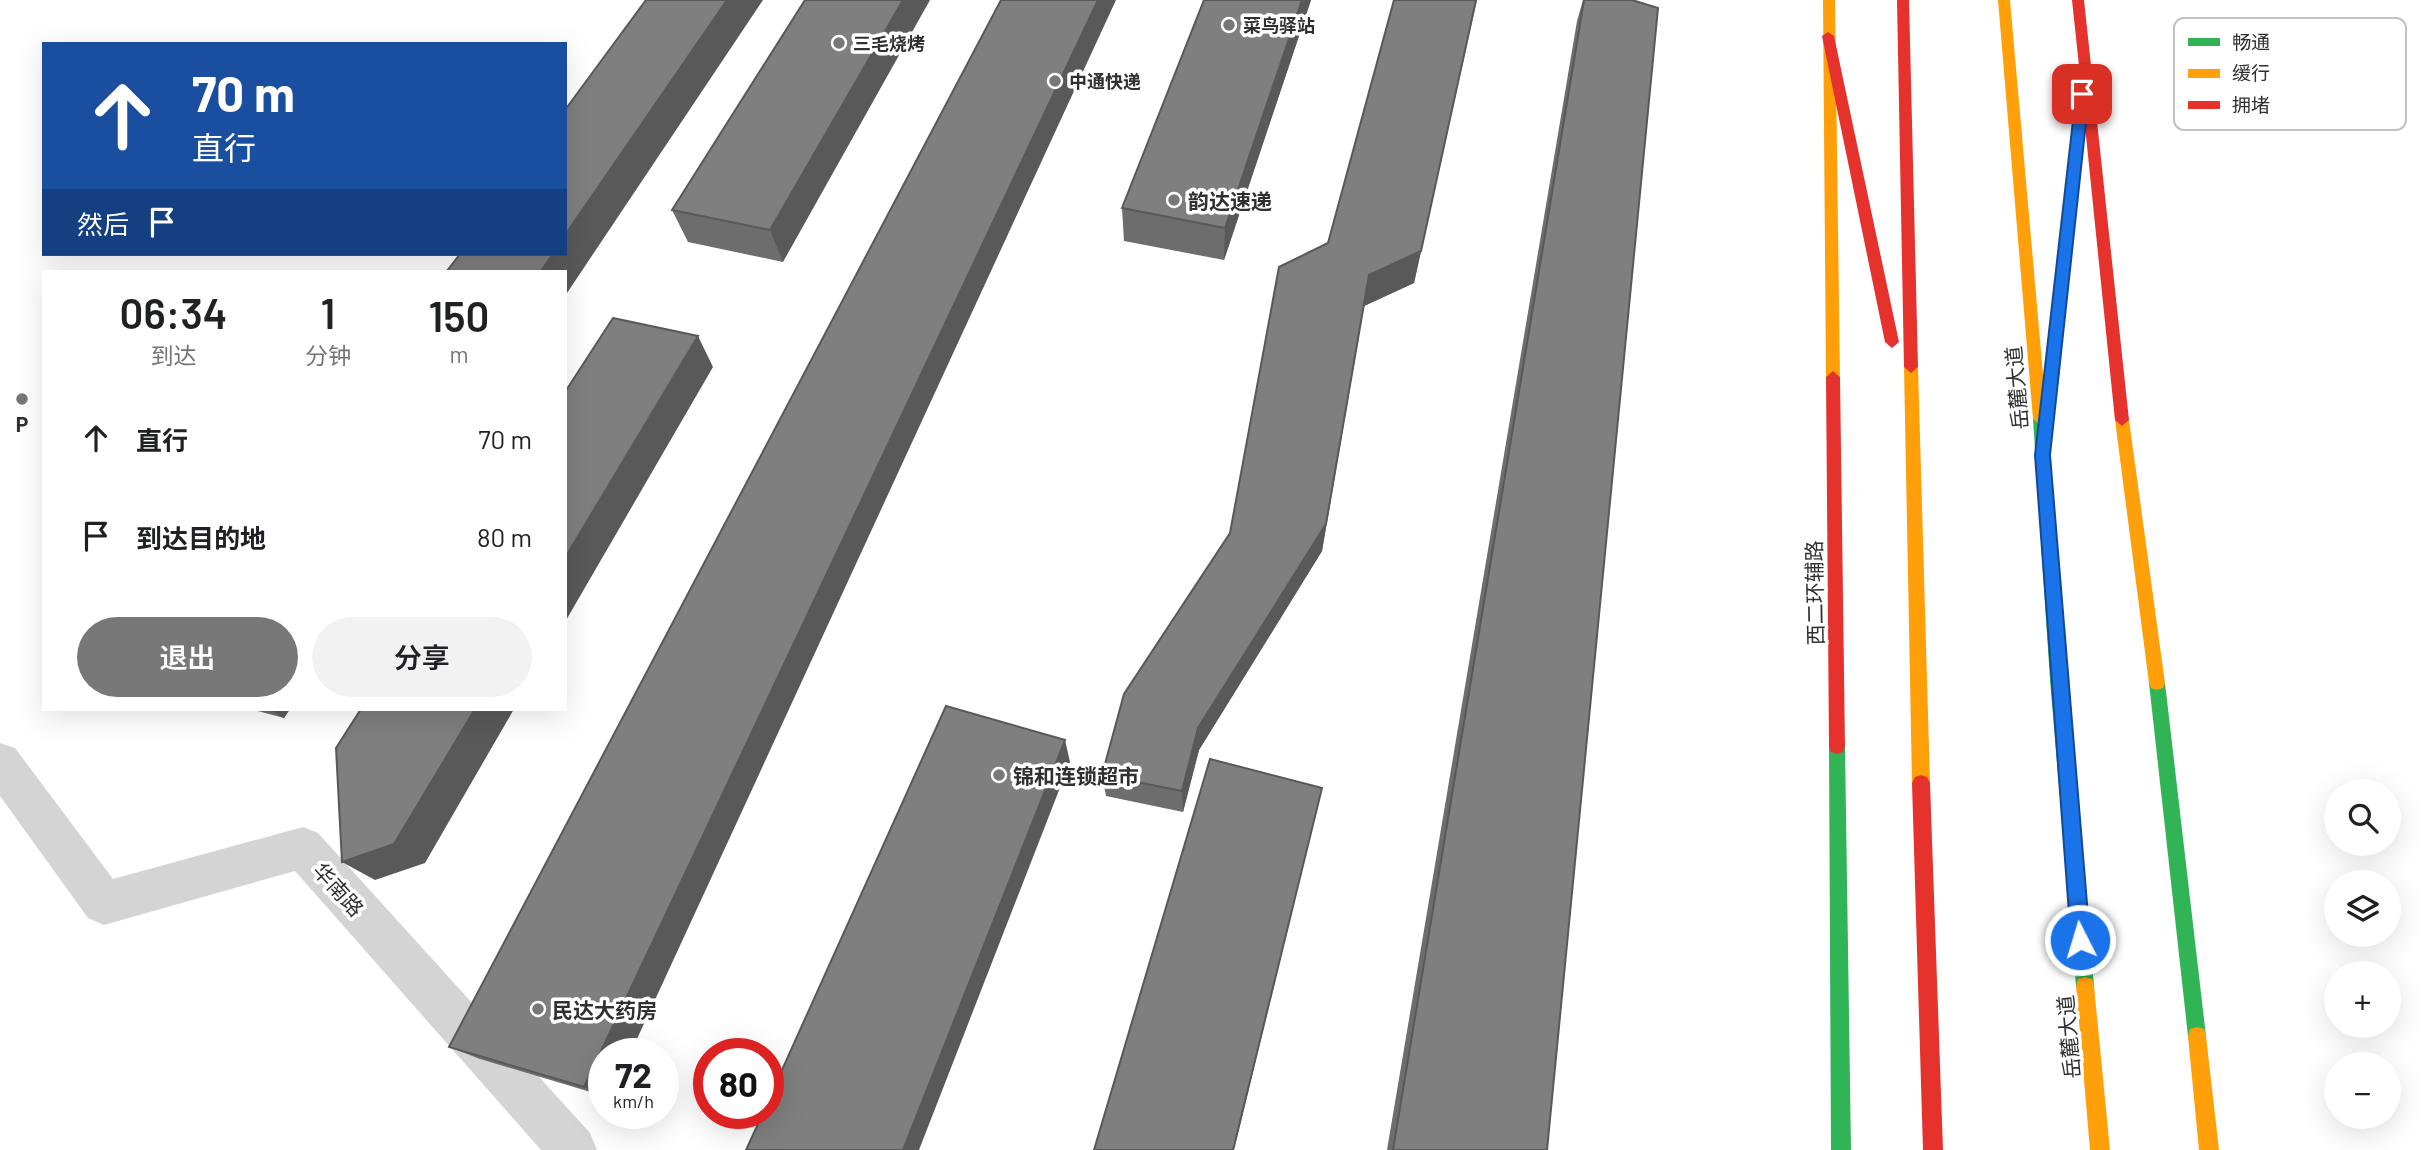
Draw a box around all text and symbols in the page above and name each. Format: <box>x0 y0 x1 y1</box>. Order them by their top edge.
place label: 菜鸟驿站 <box>1243 14 1315 36</box>
marker: 菜鸟驿站 <box>1221 17 1237 33</box>
legend <box>2174 18 2406 130</box>
text: 畅通 <box>2232 30 2270 53</box>
place label: 三毛烧烤 <box>853 32 925 54</box>
marker: 三毛烧烤 <box>831 35 847 51</box>
text: 缓行 <box>2232 61 2270 84</box>
text: 70 m <box>192 63 295 122</box>
pin <box>2052 64 2112 124</box>
icon: ahead <box>77 70 168 161</box>
place label: 中通快递 <box>1069 70 1141 92</box>
marker: 中通快递 <box>1047 73 1063 89</box>
icon: arrive <box>2063 75 2101 113</box>
text: 拥堵 <box>2232 93 2270 116</box>
text: 直行 <box>192 128 256 166</box>
place label: 韵达速递 <box>1188 188 1272 213</box>
marker: 韵达速递 <box>1166 192 1182 208</box>
icon: arrive <box>143 203 181 241</box>
text: 然后 <box>77 208 129 239</box>
text: 06:34 <box>120 287 227 337</box>
text: 1 <box>321 287 335 337</box>
text: 150 <box>429 290 489 340</box>
text: m <box>449 340 468 368</box>
text: 到达 <box>150 341 196 369</box>
text: 分钟 <box>305 341 351 369</box>
street label: 岳麓大道 <box>2000 345 2032 431</box>
marker: P <box>14 391 30 407</box>
place label: P <box>16 411 28 436</box>
icon: ahead <box>77 419 115 457</box>
text: 70 m <box>478 423 532 454</box>
text: 直行 <box>136 424 188 455</box>
icon: arrive <box>77 517 115 555</box>
text: 80 m <box>477 521 532 552</box>
text: 到达目的地 <box>136 522 266 553</box>
street label: 西二环辅路 <box>1801 540 1827 646</box>
button: 退出 <box>77 617 298 697</box>
button: 分享 <box>312 617 532 697</box>
place label: 锦和连锁超市 <box>1013 763 1139 788</box>
marker: 锦和连锁超市 <box>991 767 1007 783</box>
map controls <box>2324 779 2401 1129</box>
button: search <box>2324 779 2401 856</box>
street label: 华南路 <box>309 857 369 921</box>
button: layers <box>2324 870 2401 947</box>
position arrow <box>2043 903 2117 977</box>
button: + <box>2324 961 2401 1038</box>
street label: 岳麓大道 <box>2052 994 2084 1080</box>
place label: 民达大药房 <box>552 997 657 1022</box>
marker: 民达大药房 <box>530 1001 546 1017</box>
speed limit sign: 80 <box>693 1038 784 1129</box>
button: − <box>2324 1052 2401 1129</box>
text: 72 <box>615 1053 652 1095</box>
text: km/h <box>613 1090 654 1112</box>

